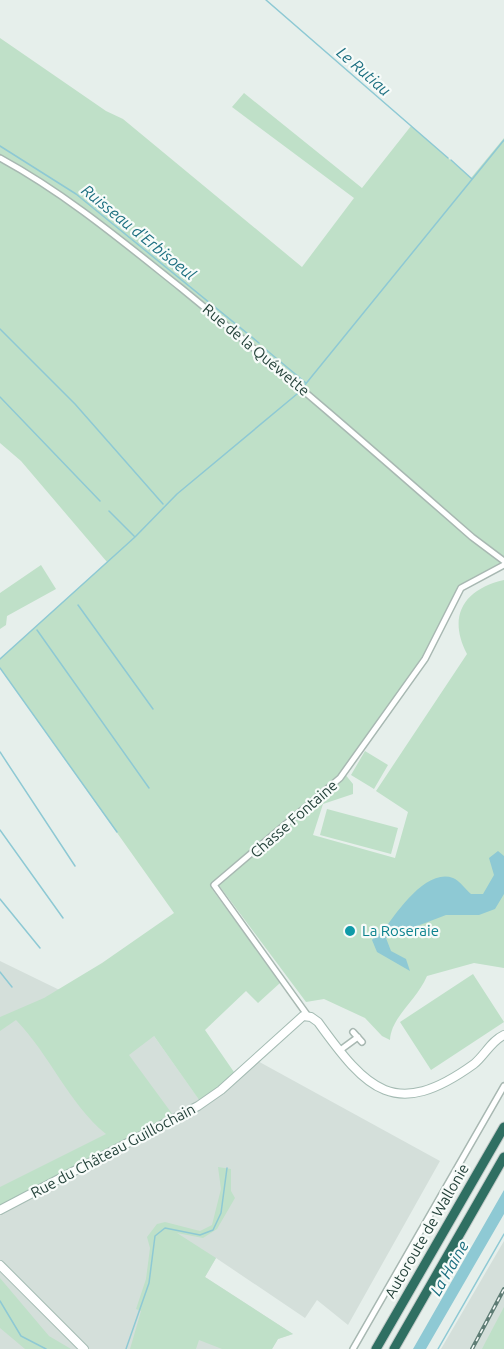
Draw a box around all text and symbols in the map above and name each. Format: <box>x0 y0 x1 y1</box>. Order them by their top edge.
water label: Le Rutiau <box>334 43 395 99</box>
water label: Ruisseau d'Erbisoeul <box>78 181 200 284</box>
street label: Rue de la Quéwette <box>200 300 313 399</box>
street label: Chasse Fontaine <box>247 776 341 861</box>
place label: La Roseraie <box>362 922 439 939</box>
marker: La Roseraie <box>343 924 357 938</box>
street label: Rue du Château Guillochain <box>28 1100 198 1201</box>
street label: Autoroute de Wallonie <box>381 1160 472 1301</box>
water label: La Haine <box>426 1238 472 1298</box>

